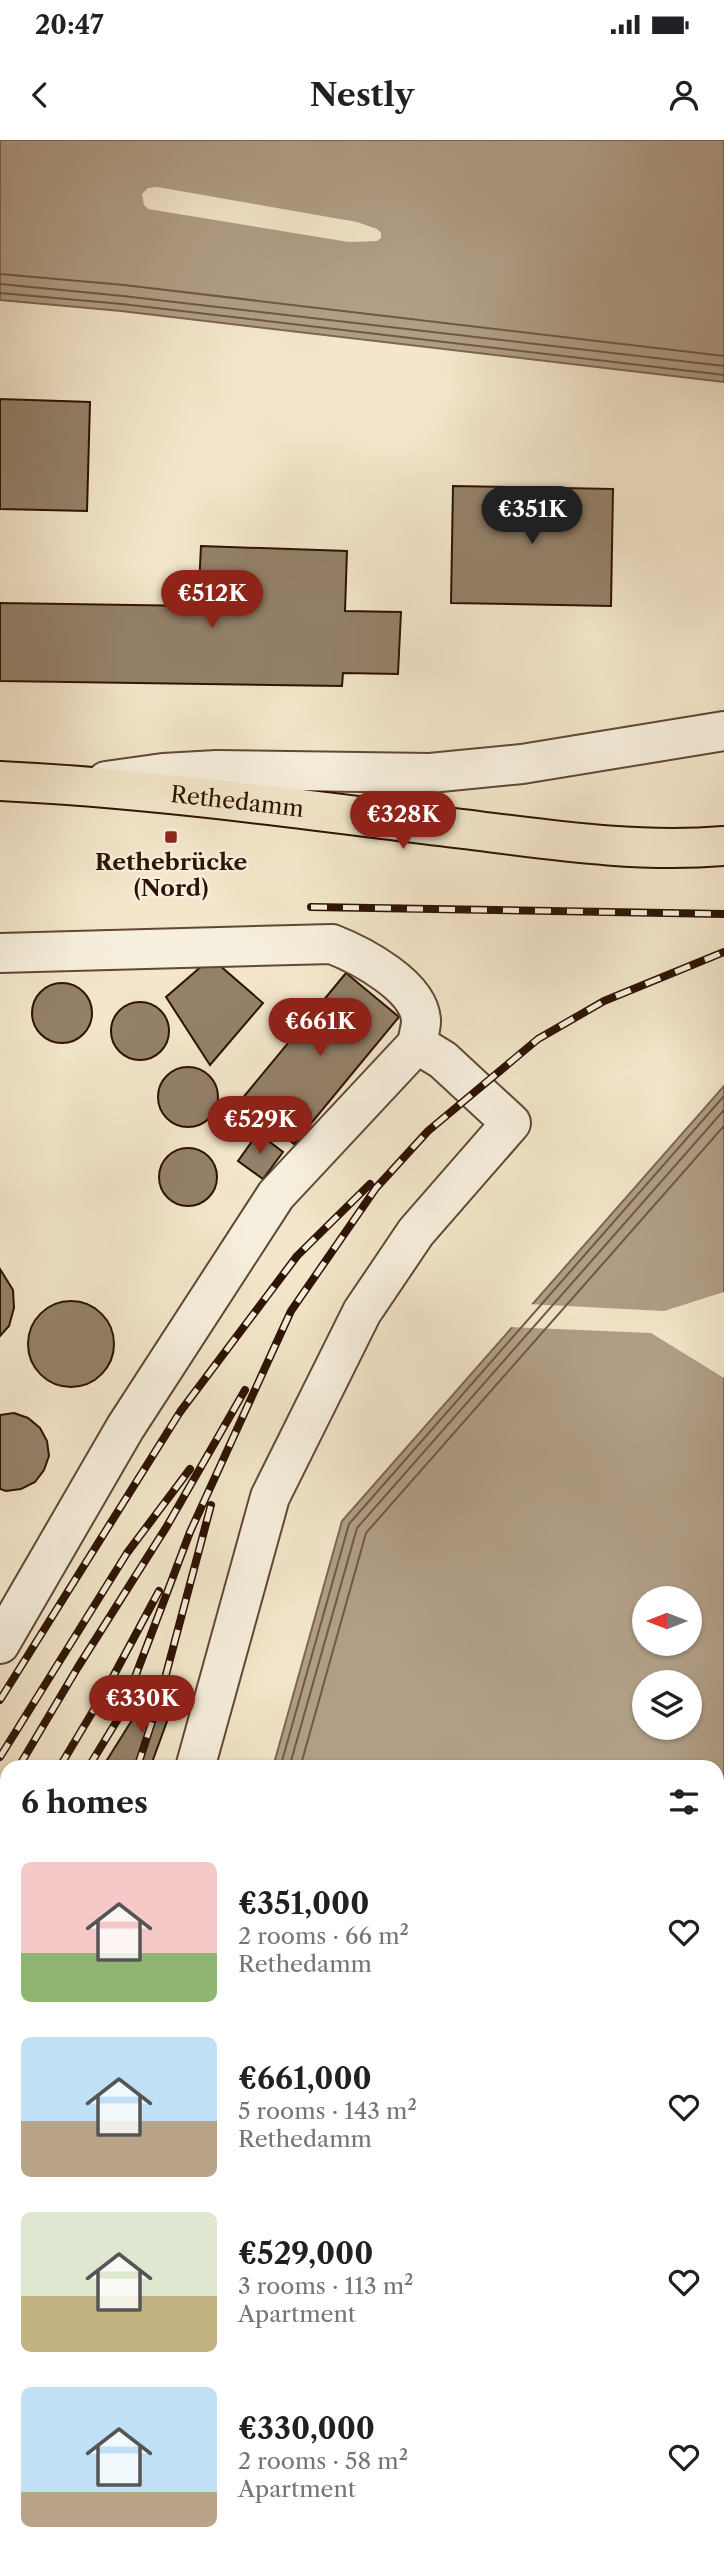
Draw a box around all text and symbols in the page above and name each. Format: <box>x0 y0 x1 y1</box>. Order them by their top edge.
text: 20:47 <box>35 9 104 41</box>
text: Nestly <box>310 75 414 114</box>
icon: back <box>21 76 59 114</box>
icon: person <box>665 76 703 114</box>
pin: €351K <box>483 486 581 546</box>
text: €351K <box>497 495 567 523</box>
pin: €512K <box>163 570 261 630</box>
text: €512K <box>177 579 247 607</box>
street label: Rethedamm <box>169 780 305 823</box>
pin: €328K <box>354 792 452 851</box>
text: €328K <box>366 800 440 828</box>
marker: Rethebrücke (Nord) <box>163 829 179 845</box>
place label: Rethebrücke (Nord) <box>95 848 247 902</box>
pin: €661K <box>271 998 369 1058</box>
text: €661K <box>285 1007 355 1035</box>
pin: €529K <box>211 1096 309 1156</box>
text: €529K <box>224 1105 297 1133</box>
north arrow <box>632 1586 702 1656</box>
map controls <box>632 1586 702 1740</box>
button: layers <box>632 1670 702 1740</box>
pin: €330K <box>93 1676 191 1735</box>
text: €330K <box>105 1684 179 1712</box>
icon: filters <box>665 1783 703 1821</box>
text: 6 homes <box>21 1784 148 1821</box>
text: €351,000 <box>238 1885 369 1922</box>
icon: home <box>77 1890 161 1974</box>
icon: heart <box>665 1913 703 1951</box>
text: 2 rooms · 66 m² <box>238 1922 409 1950</box>
text: Rethedamm <box>238 1950 372 1978</box>
text: €661,000 <box>238 2060 372 2097</box>
icon: home <box>77 2065 161 2149</box>
icon: heart <box>665 2088 703 2126</box>
text: 5 rooms · 143 m² <box>238 2097 417 2125</box>
text: Rethedamm <box>238 2125 372 2153</box>
text: €529,000 <box>238 2235 373 2272</box>
icon: home <box>77 2240 161 2324</box>
icon: heart <box>665 2263 703 2301</box>
text: 3 rooms · 113 m² <box>238 2272 414 2300</box>
text: Apartment <box>238 2300 356 2328</box>
text: €330,000 <box>238 2410 375 2447</box>
icon: home <box>77 2415 161 2499</box>
icon: heart <box>665 2438 703 2476</box>
text: 2 rooms · 58 m² <box>238 2447 408 2475</box>
text: Apartment <box>238 2475 356 2503</box>

